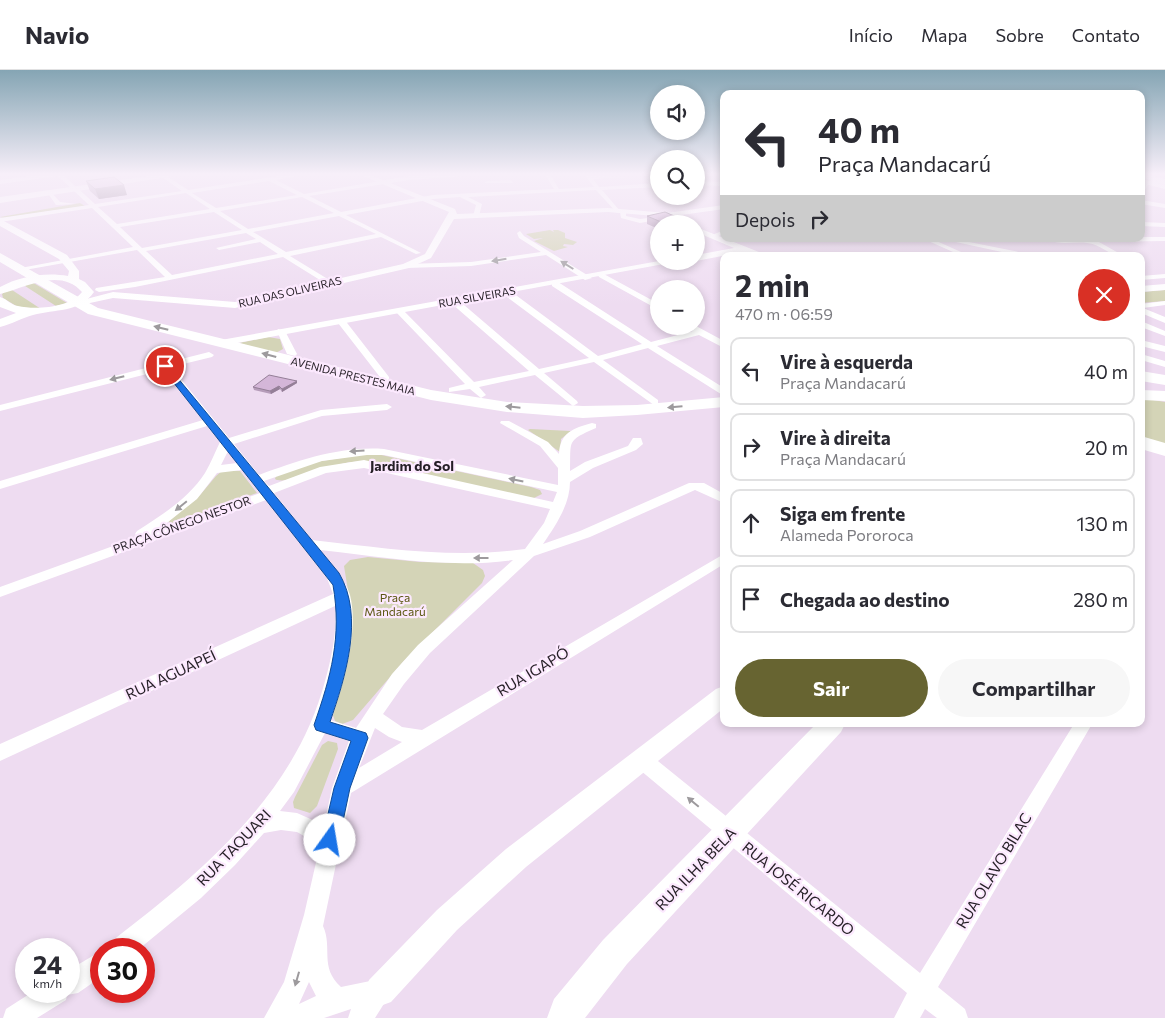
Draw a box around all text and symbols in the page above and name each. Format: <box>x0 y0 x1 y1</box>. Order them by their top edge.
text: Navio <box>25 20 89 49</box>
text: Início <box>849 24 893 46</box>
text: Mapa <box>921 24 967 46</box>
text: Sobre <box>995 24 1044 46</box>
text: Contato <box>1072 24 1140 46</box>
map controls <box>650 85 705 335</box>
button: sound <box>650 85 705 140</box>
text: 40 m <box>818 107 900 150</box>
icon: left <box>735 110 800 175</box>
button: search <box>650 150 705 205</box>
text: Praça Mandacarú <box>818 150 991 177</box>
icon: right <box>805 205 833 233</box>
text: Depois <box>735 208 795 231</box>
button: + <box>650 215 705 270</box>
one-way arrow <box>490 257 506 265</box>
one-way arrow <box>561 261 574 270</box>
text: 2 min <box>735 266 810 303</box>
button: close <box>1078 269 1130 321</box>
street label: RUA DAS OLIVEIRAS <box>237 273 343 310</box>
button: − <box>650 280 705 335</box>
street label: RUA SILVEIRAS <box>437 283 516 310</box>
text: 470 m · 06:59 <box>735 304 833 323</box>
one-way arrow <box>153 324 168 332</box>
pin <box>144 345 186 387</box>
text: Vire à esquerda <box>780 350 913 373</box>
one-way arrow <box>261 351 276 359</box>
icon: arrive <box>151 352 179 380</box>
street label: AVENIDA PRESTES MAIA <box>290 354 417 397</box>
icon: left <box>737 357 765 385</box>
text: 40 m <box>1084 360 1128 383</box>
text: Praça Mandacarú <box>780 373 906 392</box>
one-way arrow <box>110 374 125 382</box>
one-way arrow <box>505 403 521 411</box>
one-way arrow <box>667 403 683 411</box>
text: Vire à direita <box>780 426 891 449</box>
icon: right <box>737 433 765 461</box>
text: 20 m <box>1085 436 1128 459</box>
one-way arrow <box>349 448 365 456</box>
text: Praça Mandacarú <box>780 449 906 468</box>
district label: Jardim do Sol <box>370 457 454 474</box>
one-way arrow <box>509 476 524 484</box>
street label: PRAÇA CÔNEGO NESTOR <box>111 493 252 556</box>
one-way arrow <box>175 500 188 511</box>
text: Siga em frente <box>780 502 905 525</box>
icon: ahead <box>737 509 765 537</box>
text: 130 m <box>1076 512 1128 535</box>
text: Alameda Pororoca <box>780 525 914 544</box>
one-way arrow <box>473 554 489 562</box>
icon: arrive <box>737 585 765 613</box>
text: Chegada ao destino <box>780 588 950 611</box>
text: 280 m <box>1073 588 1128 611</box>
park label: Praça Mandacarú <box>364 590 426 618</box>
street label: RUA IGAPÓ <box>493 642 572 700</box>
street label: RUA AGUAPEÍ <box>122 644 219 703</box>
button: Sair <box>735 659 928 717</box>
button: Compartilhar <box>938 659 1130 717</box>
one-way arrow <box>686 797 699 808</box>
street label: RUA TAQUARI <box>192 805 274 889</box>
street label: RUA OLAVO BILAC <box>952 810 1035 931</box>
position arrow <box>303 813 355 865</box>
street label: RUA ILHA BELA <box>651 823 739 913</box>
street label: RUA JOSÉ RICARDO <box>739 837 859 939</box>
speed limit sign: 30 <box>90 938 155 1003</box>
text: 24 <box>33 949 62 979</box>
one-way arrow <box>292 971 300 986</box>
text: km/h <box>33 976 62 990</box>

